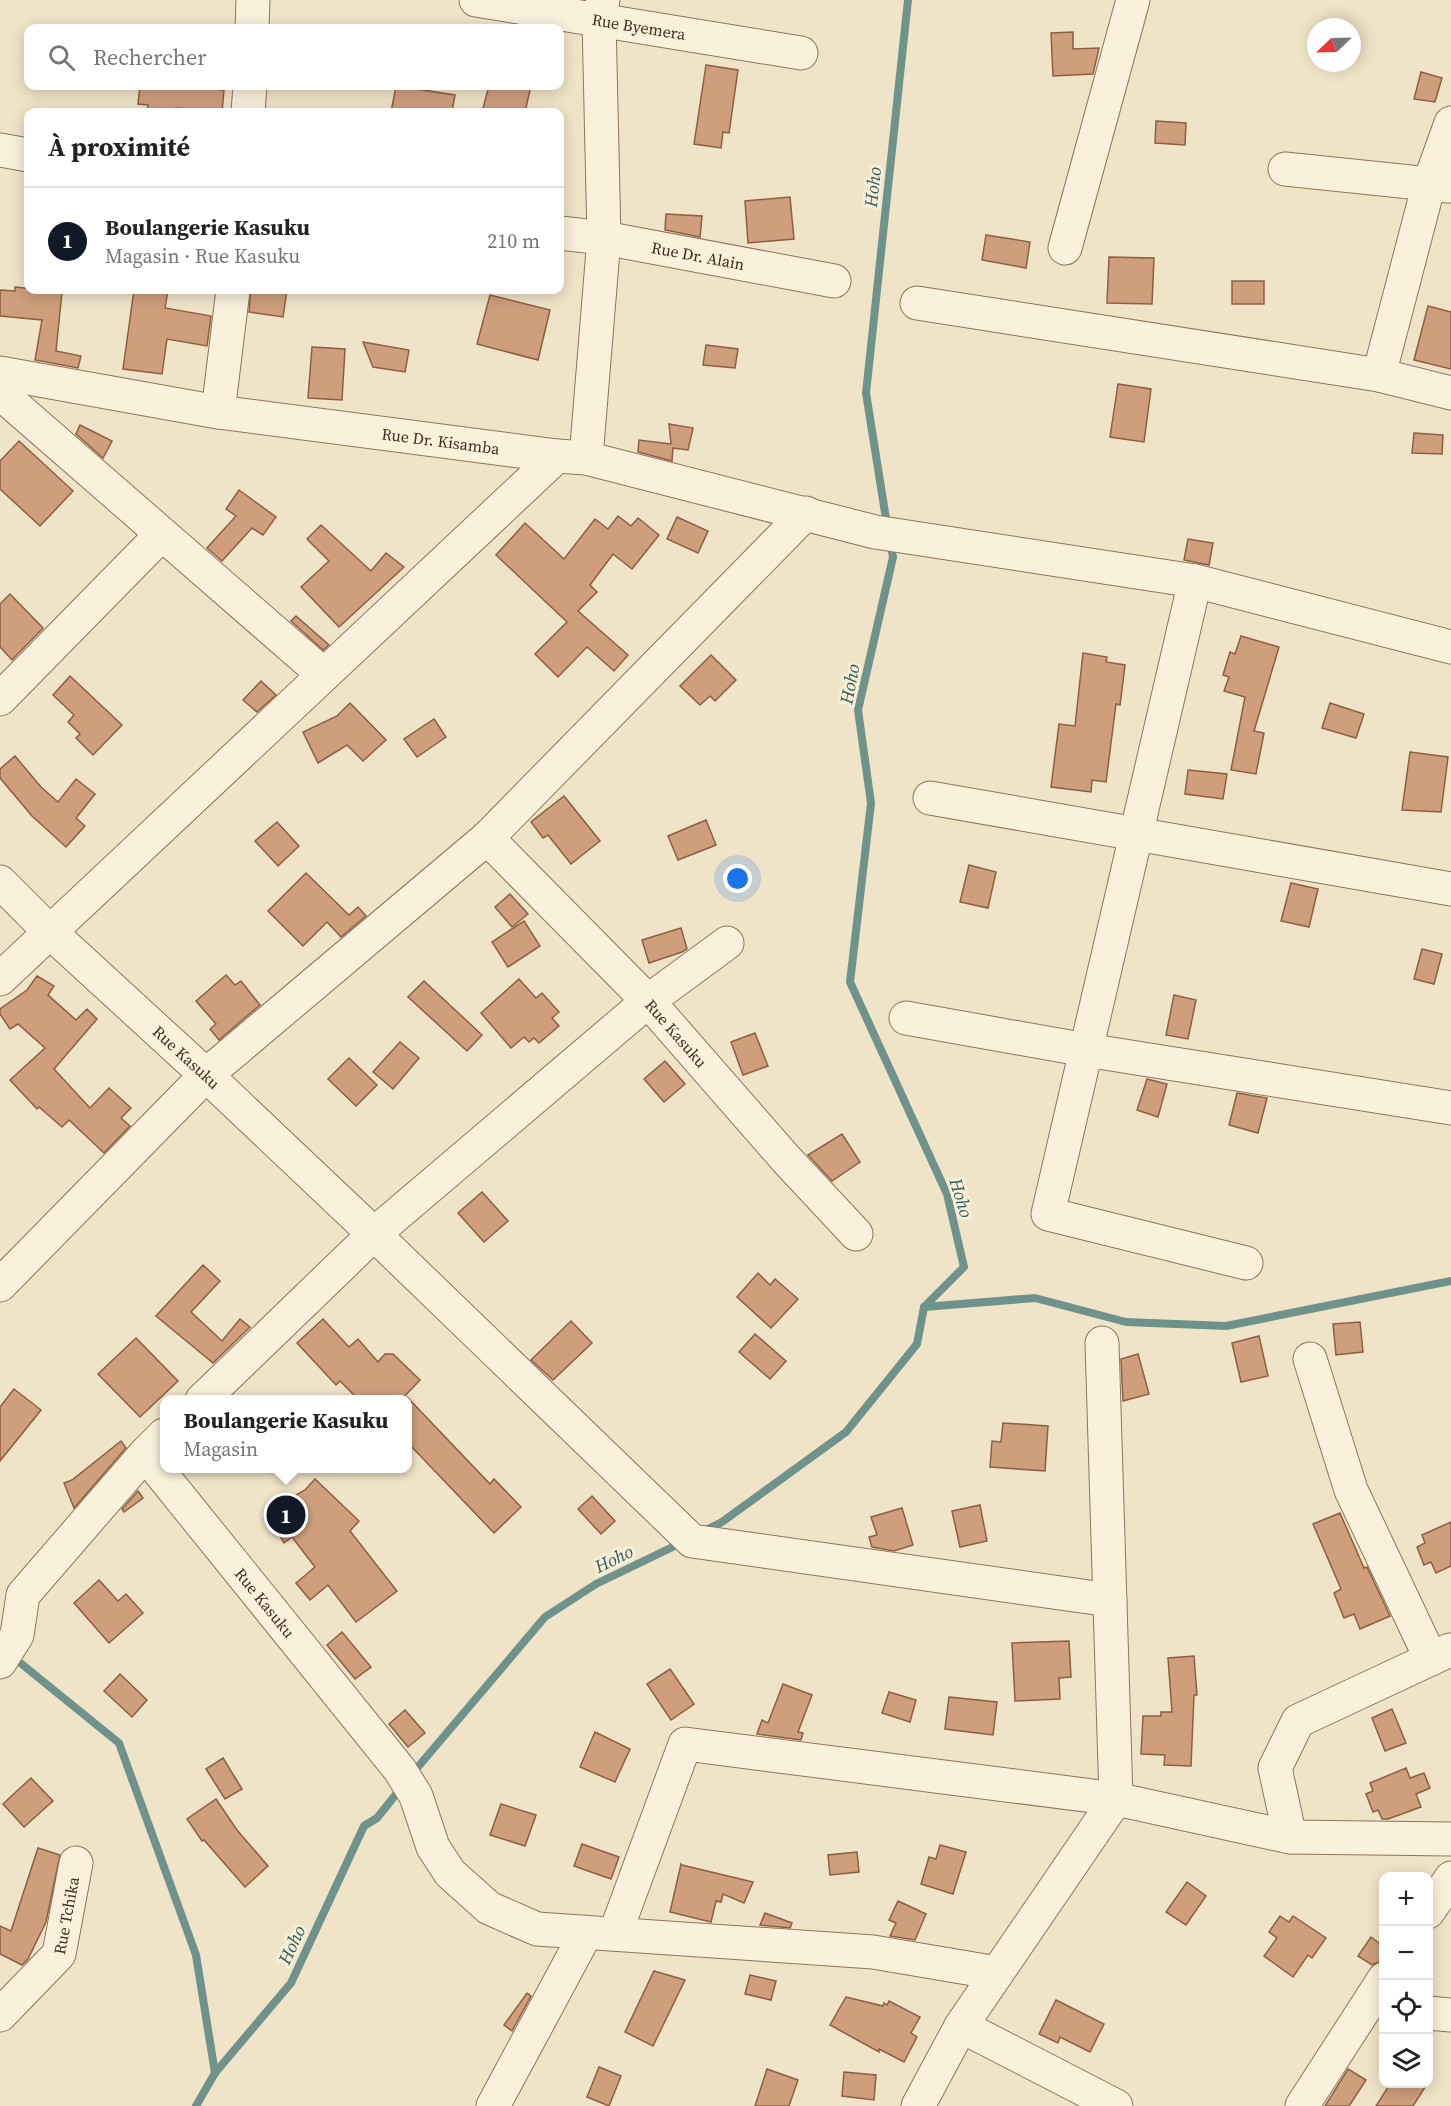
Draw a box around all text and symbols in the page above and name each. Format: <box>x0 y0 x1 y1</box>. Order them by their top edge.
street label: Rue Byemera <box>590 8 688 45</box>
north arrow <box>1307 18 1361 72</box>
search box <box>24 24 564 90</box>
icon: search <box>45 41 78 74</box>
text: Rechercher <box>93 42 207 72</box>
text: À proximité <box>48 129 190 165</box>
water label: Hoho <box>858 165 887 209</box>
text: Boulangerie Kasuku <box>105 212 310 242</box>
text: 1 <box>62 227 73 255</box>
text: 210 m <box>487 227 540 255</box>
street label: Rue Dr. Alain <box>650 236 747 275</box>
text: Magasin · Rue Kasuku <box>105 242 300 270</box>
street label: Rue Dr. Kisamba <box>380 422 502 460</box>
water label: Hoho <box>833 662 866 707</box>
your location <box>723 864 752 893</box>
street label: Rue Kasuku <box>640 994 712 1072</box>
street label: Rue Kasuku <box>148 1021 225 1094</box>
water label: Hoho <box>943 1174 979 1221</box>
popup <box>160 1395 412 1473</box>
text: Boulangerie Kasuku <box>184 1405 388 1435</box>
text: Magasin <box>184 1435 258 1463</box>
pin: 1 <box>266 1492 306 1538</box>
water label: Hoho <box>589 1538 638 1579</box>
street label: Rue Kasuku <box>230 1563 300 1642</box>
map controls <box>1379 1872 1433 2088</box>
button: + <box>1379 1872 1433 1926</box>
street label: Rue Tchika <box>48 1874 84 1956</box>
water label: Hoho <box>271 1921 311 1969</box>
button: − <box>1379 1926 1433 1980</box>
button: locate <box>1379 1980 1433 2034</box>
button: layers <box>1379 2034 1433 2088</box>

